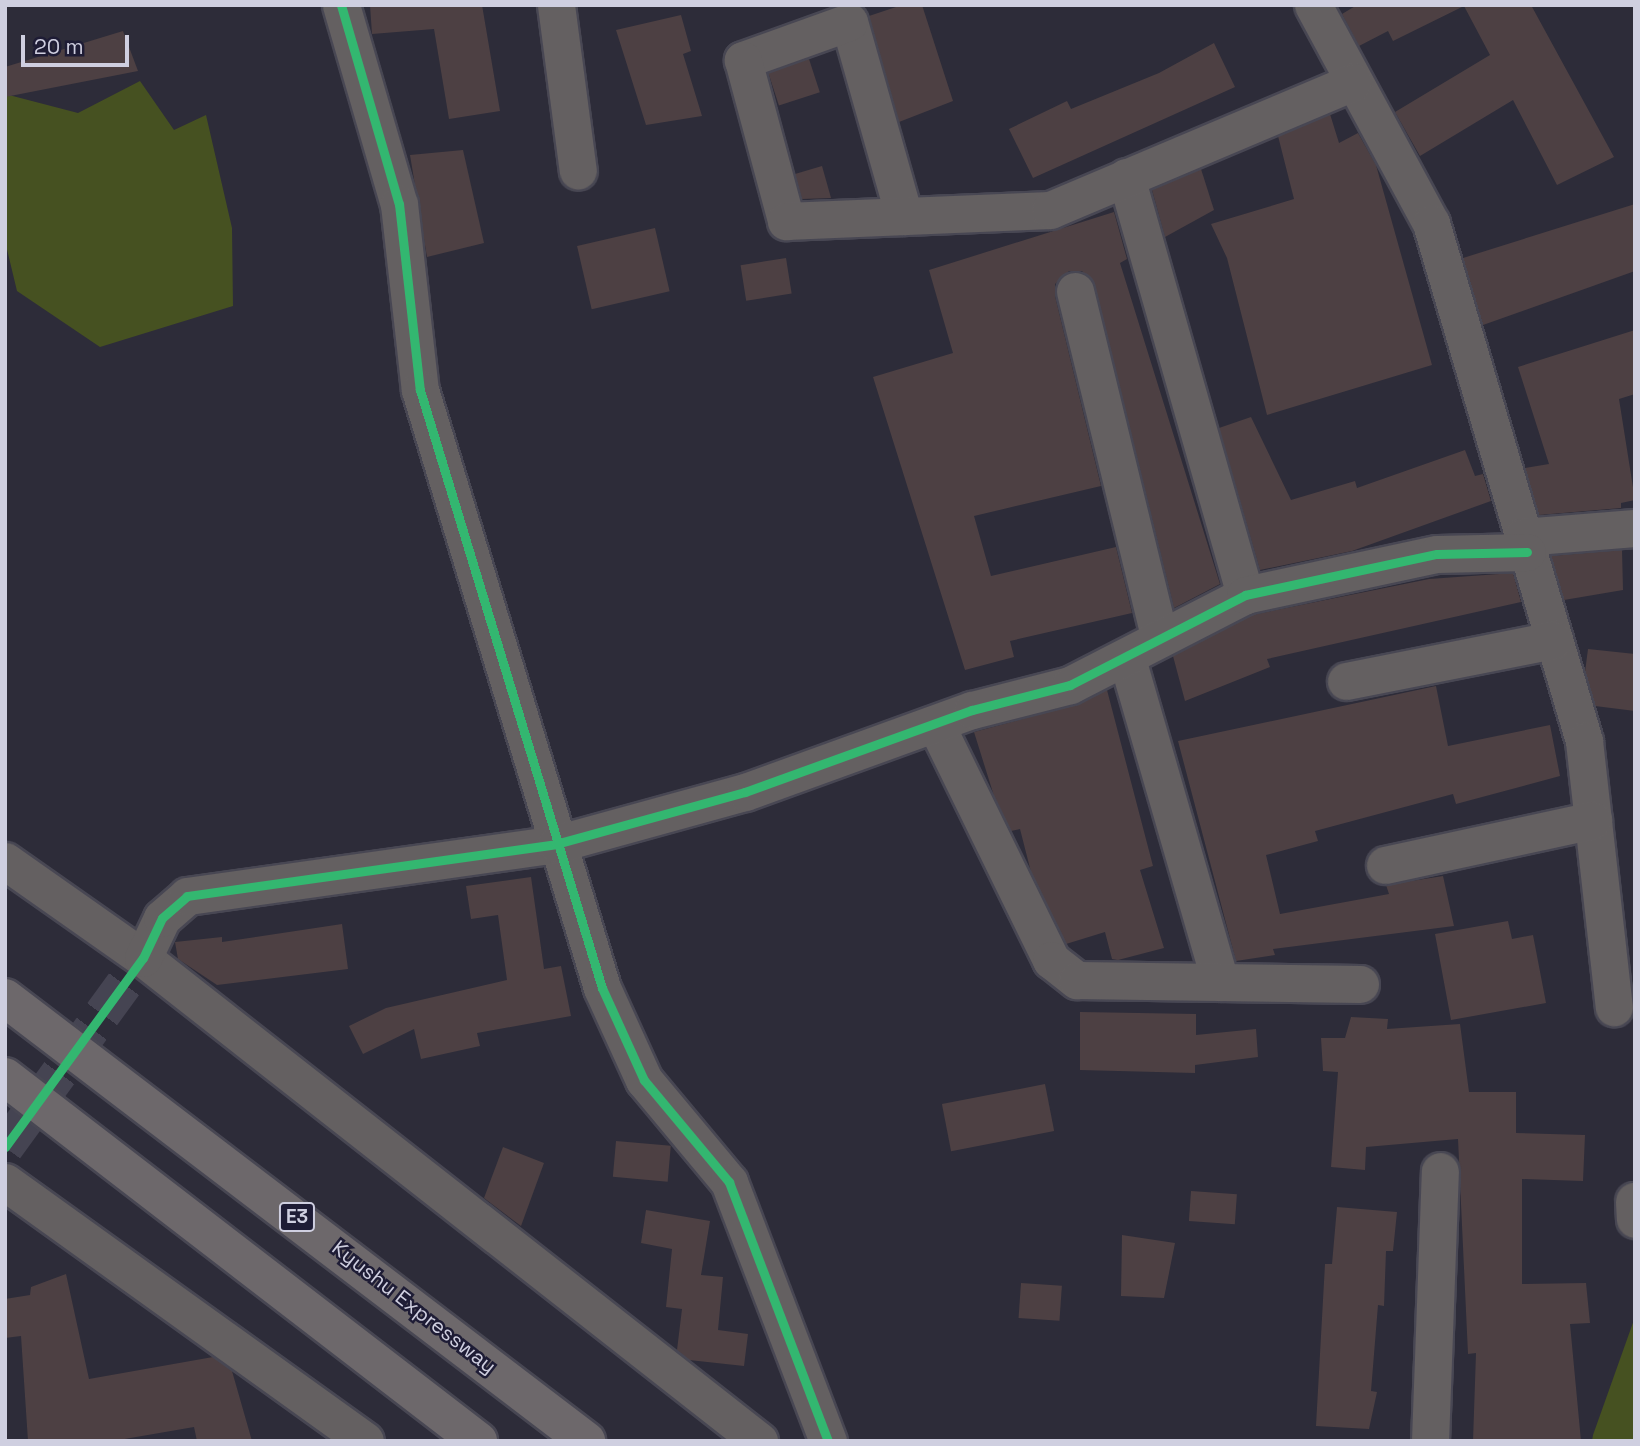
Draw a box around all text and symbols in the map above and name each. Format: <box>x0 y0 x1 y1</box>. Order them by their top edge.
scale bar <box>24 21 133 65</box>
text: 20 m <box>34 33 84 60</box>
road number: E3 <box>278 1202 316 1232</box>
street label: Kyushu Expressway <box>327 1235 501 1379</box>

